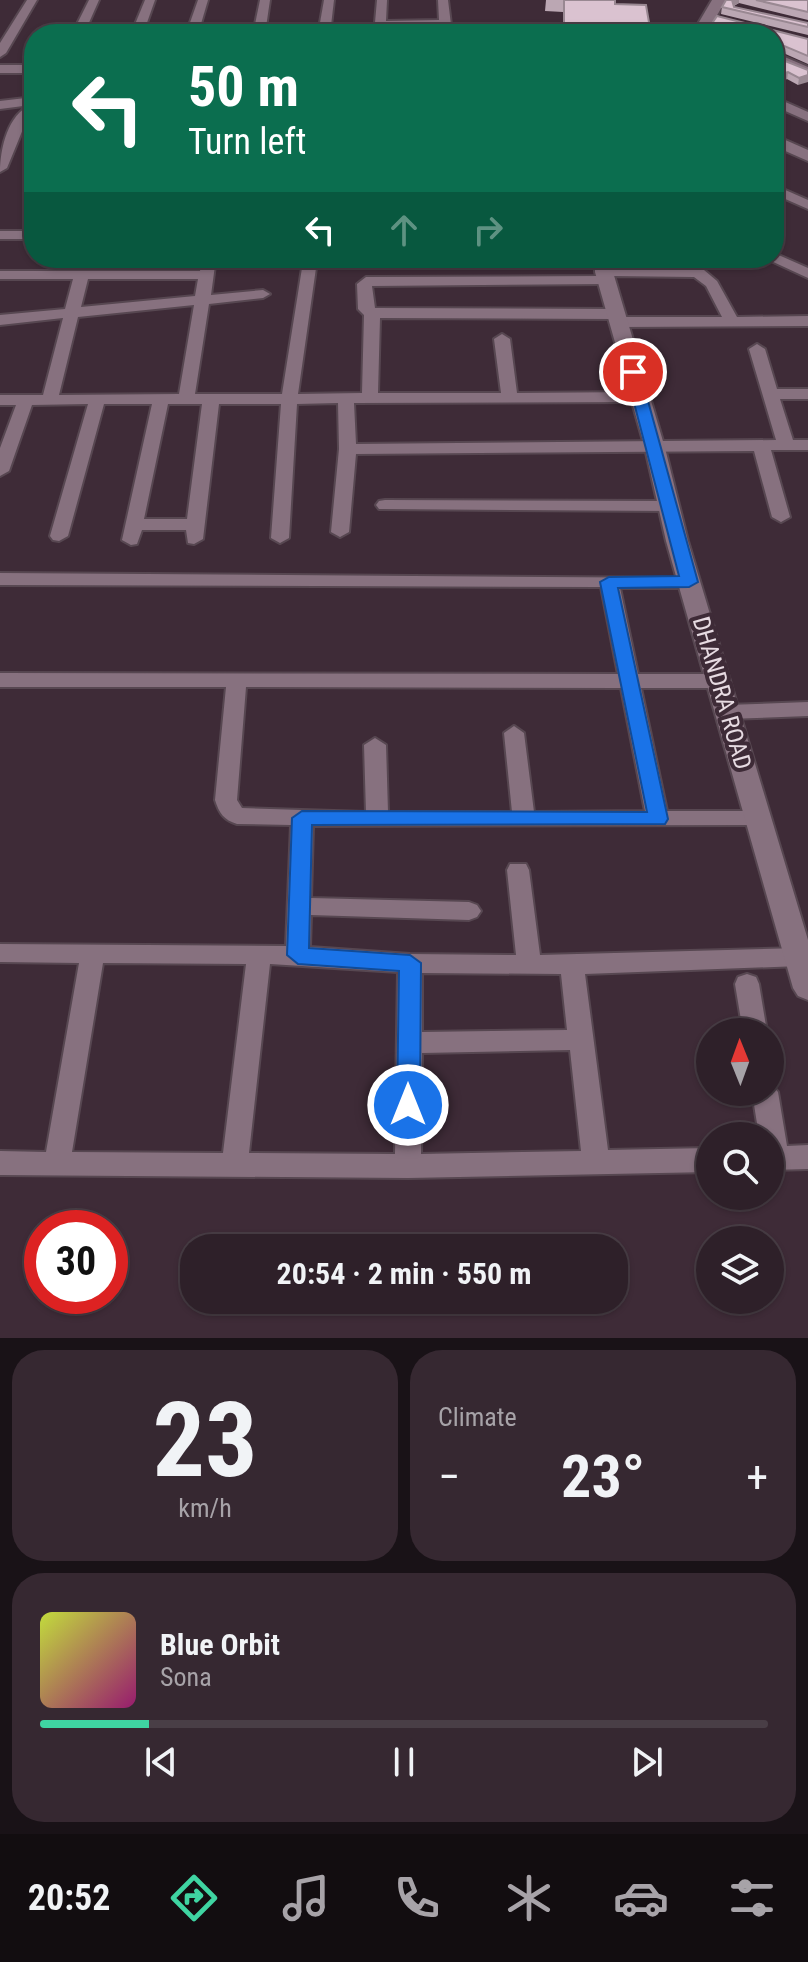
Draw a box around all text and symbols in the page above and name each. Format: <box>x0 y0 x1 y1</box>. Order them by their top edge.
text: 50 m <box>188 54 299 120</box>
icon: left <box>56 56 160 160</box>
text: Turn left <box>188 121 306 163</box>
icon: left <box>298 208 342 252</box>
icon: ahead <box>382 208 426 252</box>
icon: right <box>466 208 510 252</box>
pin <box>599 338 667 406</box>
icon: arrive <box>611 350 655 394</box>
street label: DHANDRA ROAD <box>687 613 757 773</box>
north arrow <box>696 1018 784 1106</box>
map controls <box>696 1018 784 1314</box>
position arrow <box>366 1063 450 1147</box>
button: search <box>696 1122 784 1210</box>
speed limit sign: 30 <box>24 1210 128 1314</box>
button: layers <box>696 1226 784 1314</box>
text: 20:54 · 2 min · 550 m <box>277 1256 531 1291</box>
text: 23 <box>152 1380 258 1501</box>
text: Climate <box>438 1402 517 1432</box>
text: 23° <box>561 1441 645 1512</box>
text: − <box>438 1451 460 1503</box>
text: + <box>746 1451 768 1503</box>
text: km/h <box>178 1493 232 1523</box>
text: Blue Orbit <box>160 1627 280 1662</box>
text: Sona <box>160 1662 212 1692</box>
icon: previous <box>139 1740 183 1784</box>
icon: pause <box>382 1740 426 1784</box>
icon: next <box>625 1740 669 1784</box>
icon: directions <box>166 1870 222 1926</box>
icon: music <box>278 1870 334 1926</box>
icon: phone <box>389 1870 445 1926</box>
icon: climate <box>501 1870 557 1926</box>
icon: car <box>613 1870 669 1926</box>
icon: filters <box>724 1870 780 1926</box>
text: 20:52 <box>28 1877 110 1919</box>

